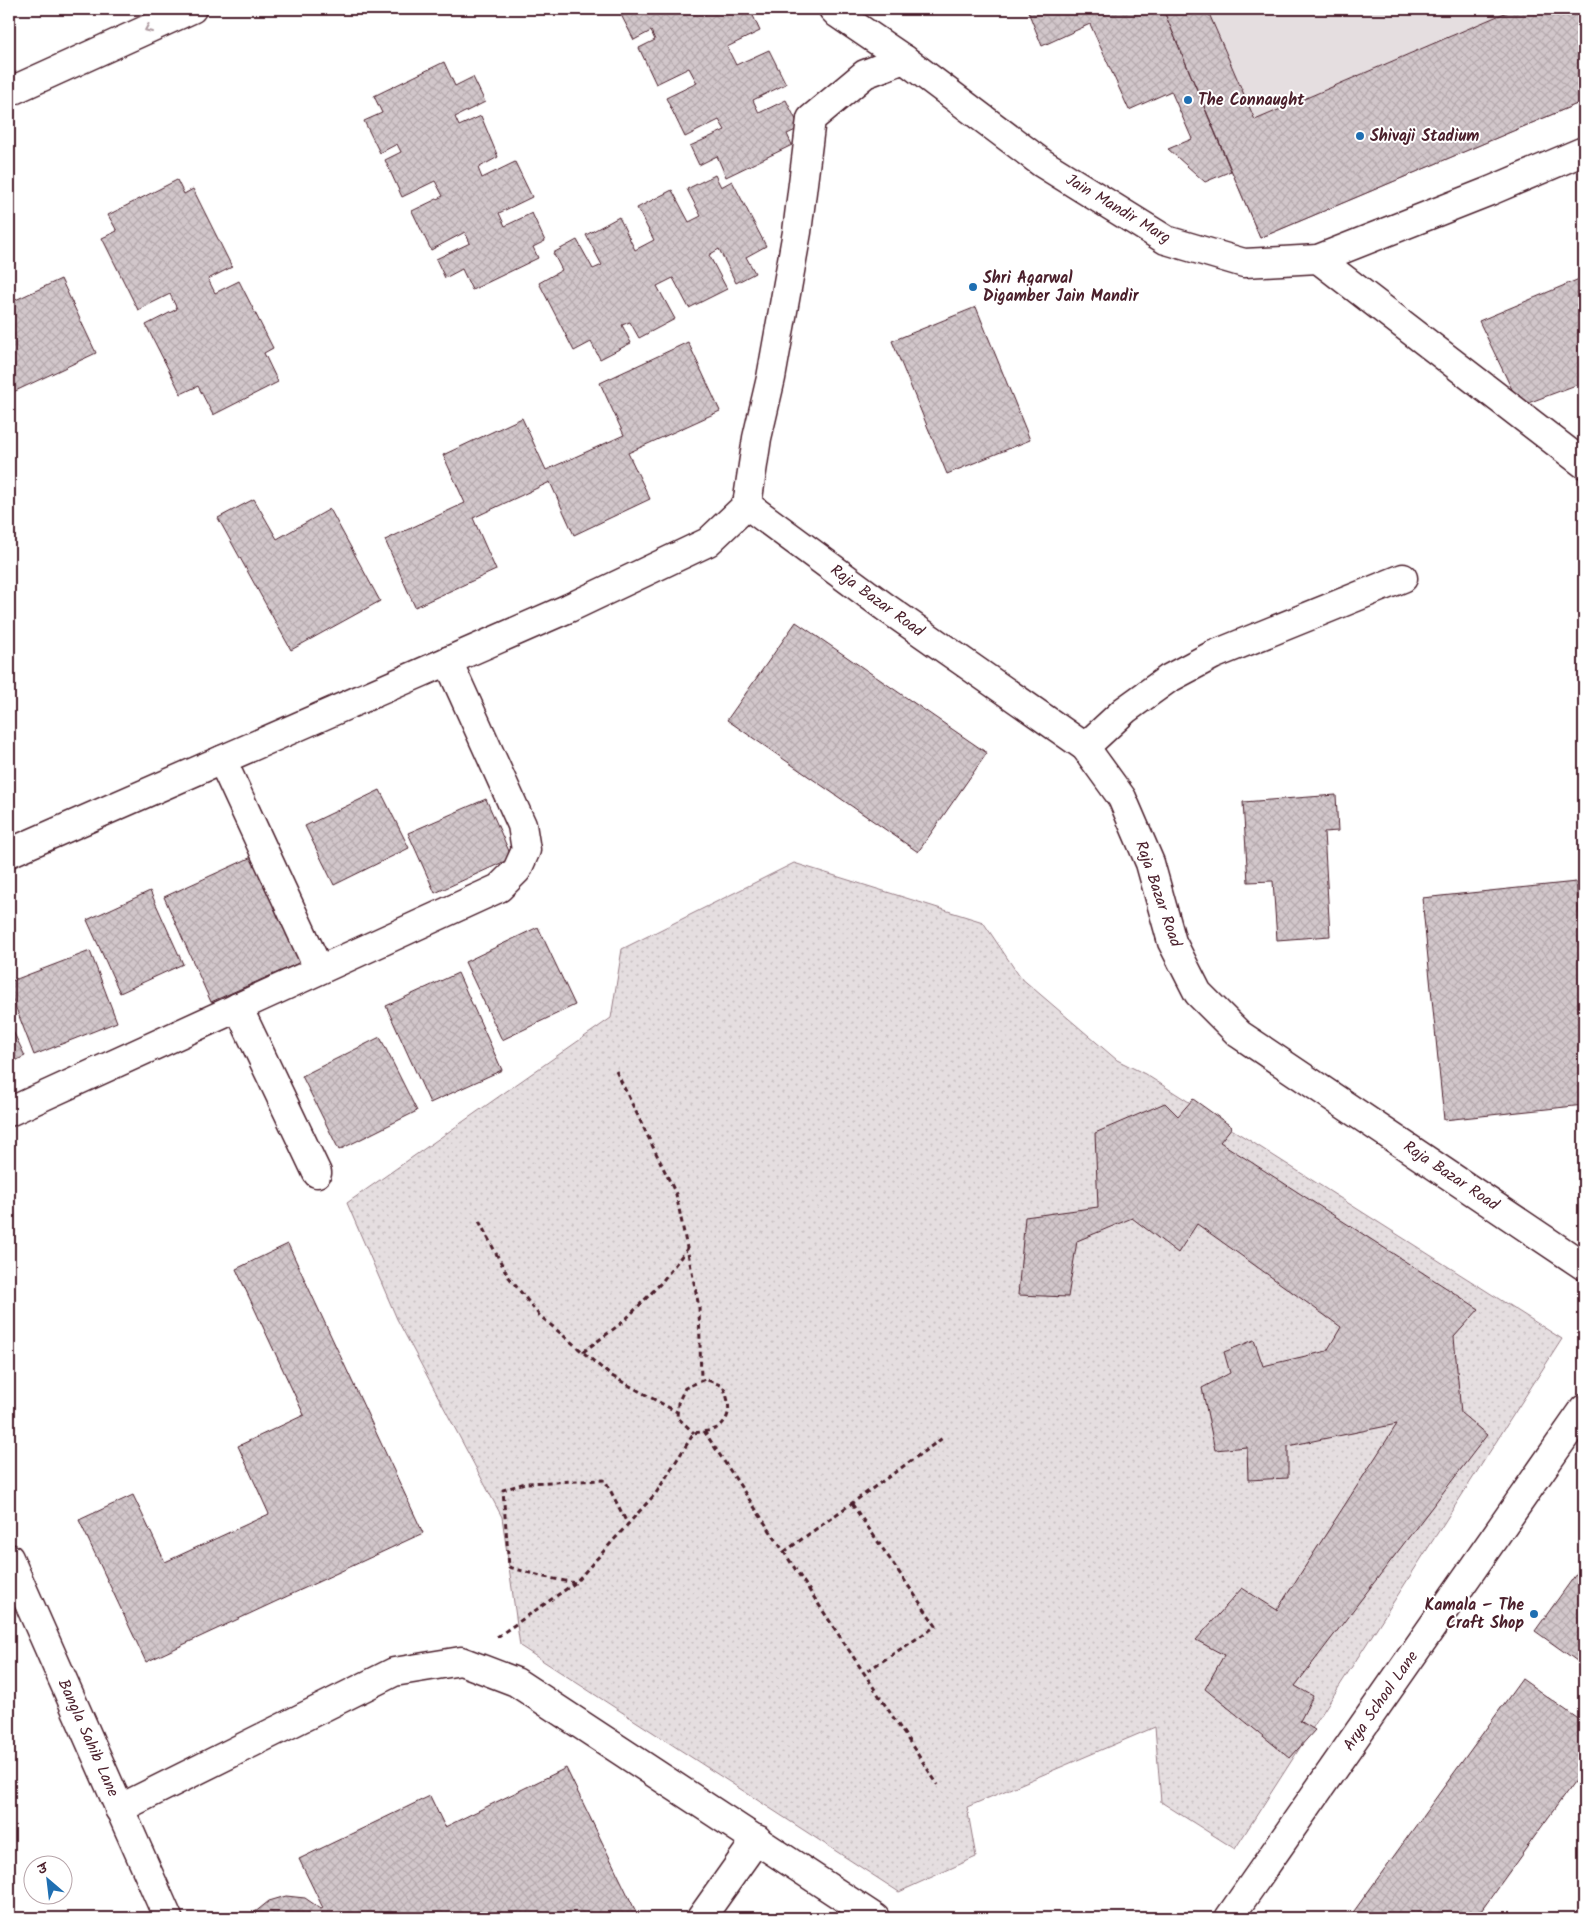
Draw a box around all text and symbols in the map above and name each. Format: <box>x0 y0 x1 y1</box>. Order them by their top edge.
one-way arrow <box>144 23 153 33</box>
place label: The Connaught <box>1198 88 1305 113</box>
marker: The Connaught <box>1182 94 1194 106</box>
place label: Shivaji Stadium <box>1370 124 1479 149</box>
marker: Shivaji Stadium <box>1354 130 1366 142</box>
street label: Jain Mandir Marg <box>1061 168 1175 250</box>
place label: Shri Agarwal Digamber Jain Mandir <box>983 266 1140 309</box>
marker: Shri Agarwal Digamber Jain Mandir <box>967 281 979 293</box>
street label: Raja Bazar Road <box>825 558 930 644</box>
street label: Raja Bazar Road <box>1128 838 1188 951</box>
street label: Raja Bazar Road <box>1398 1135 1505 1218</box>
place label: Kamala – The Craft Shop <box>1425 1593 1524 1636</box>
marker: Kamala – The Craft Shop <box>1528 1608 1540 1620</box>
street label: Arya School Lane <box>1337 1646 1425 1756</box>
street label: Bangla Sahib Lane <box>51 1675 125 1801</box>
north arrow <box>22 1854 72 1904</box>
text: उ <box>33 1856 54 1881</box>

